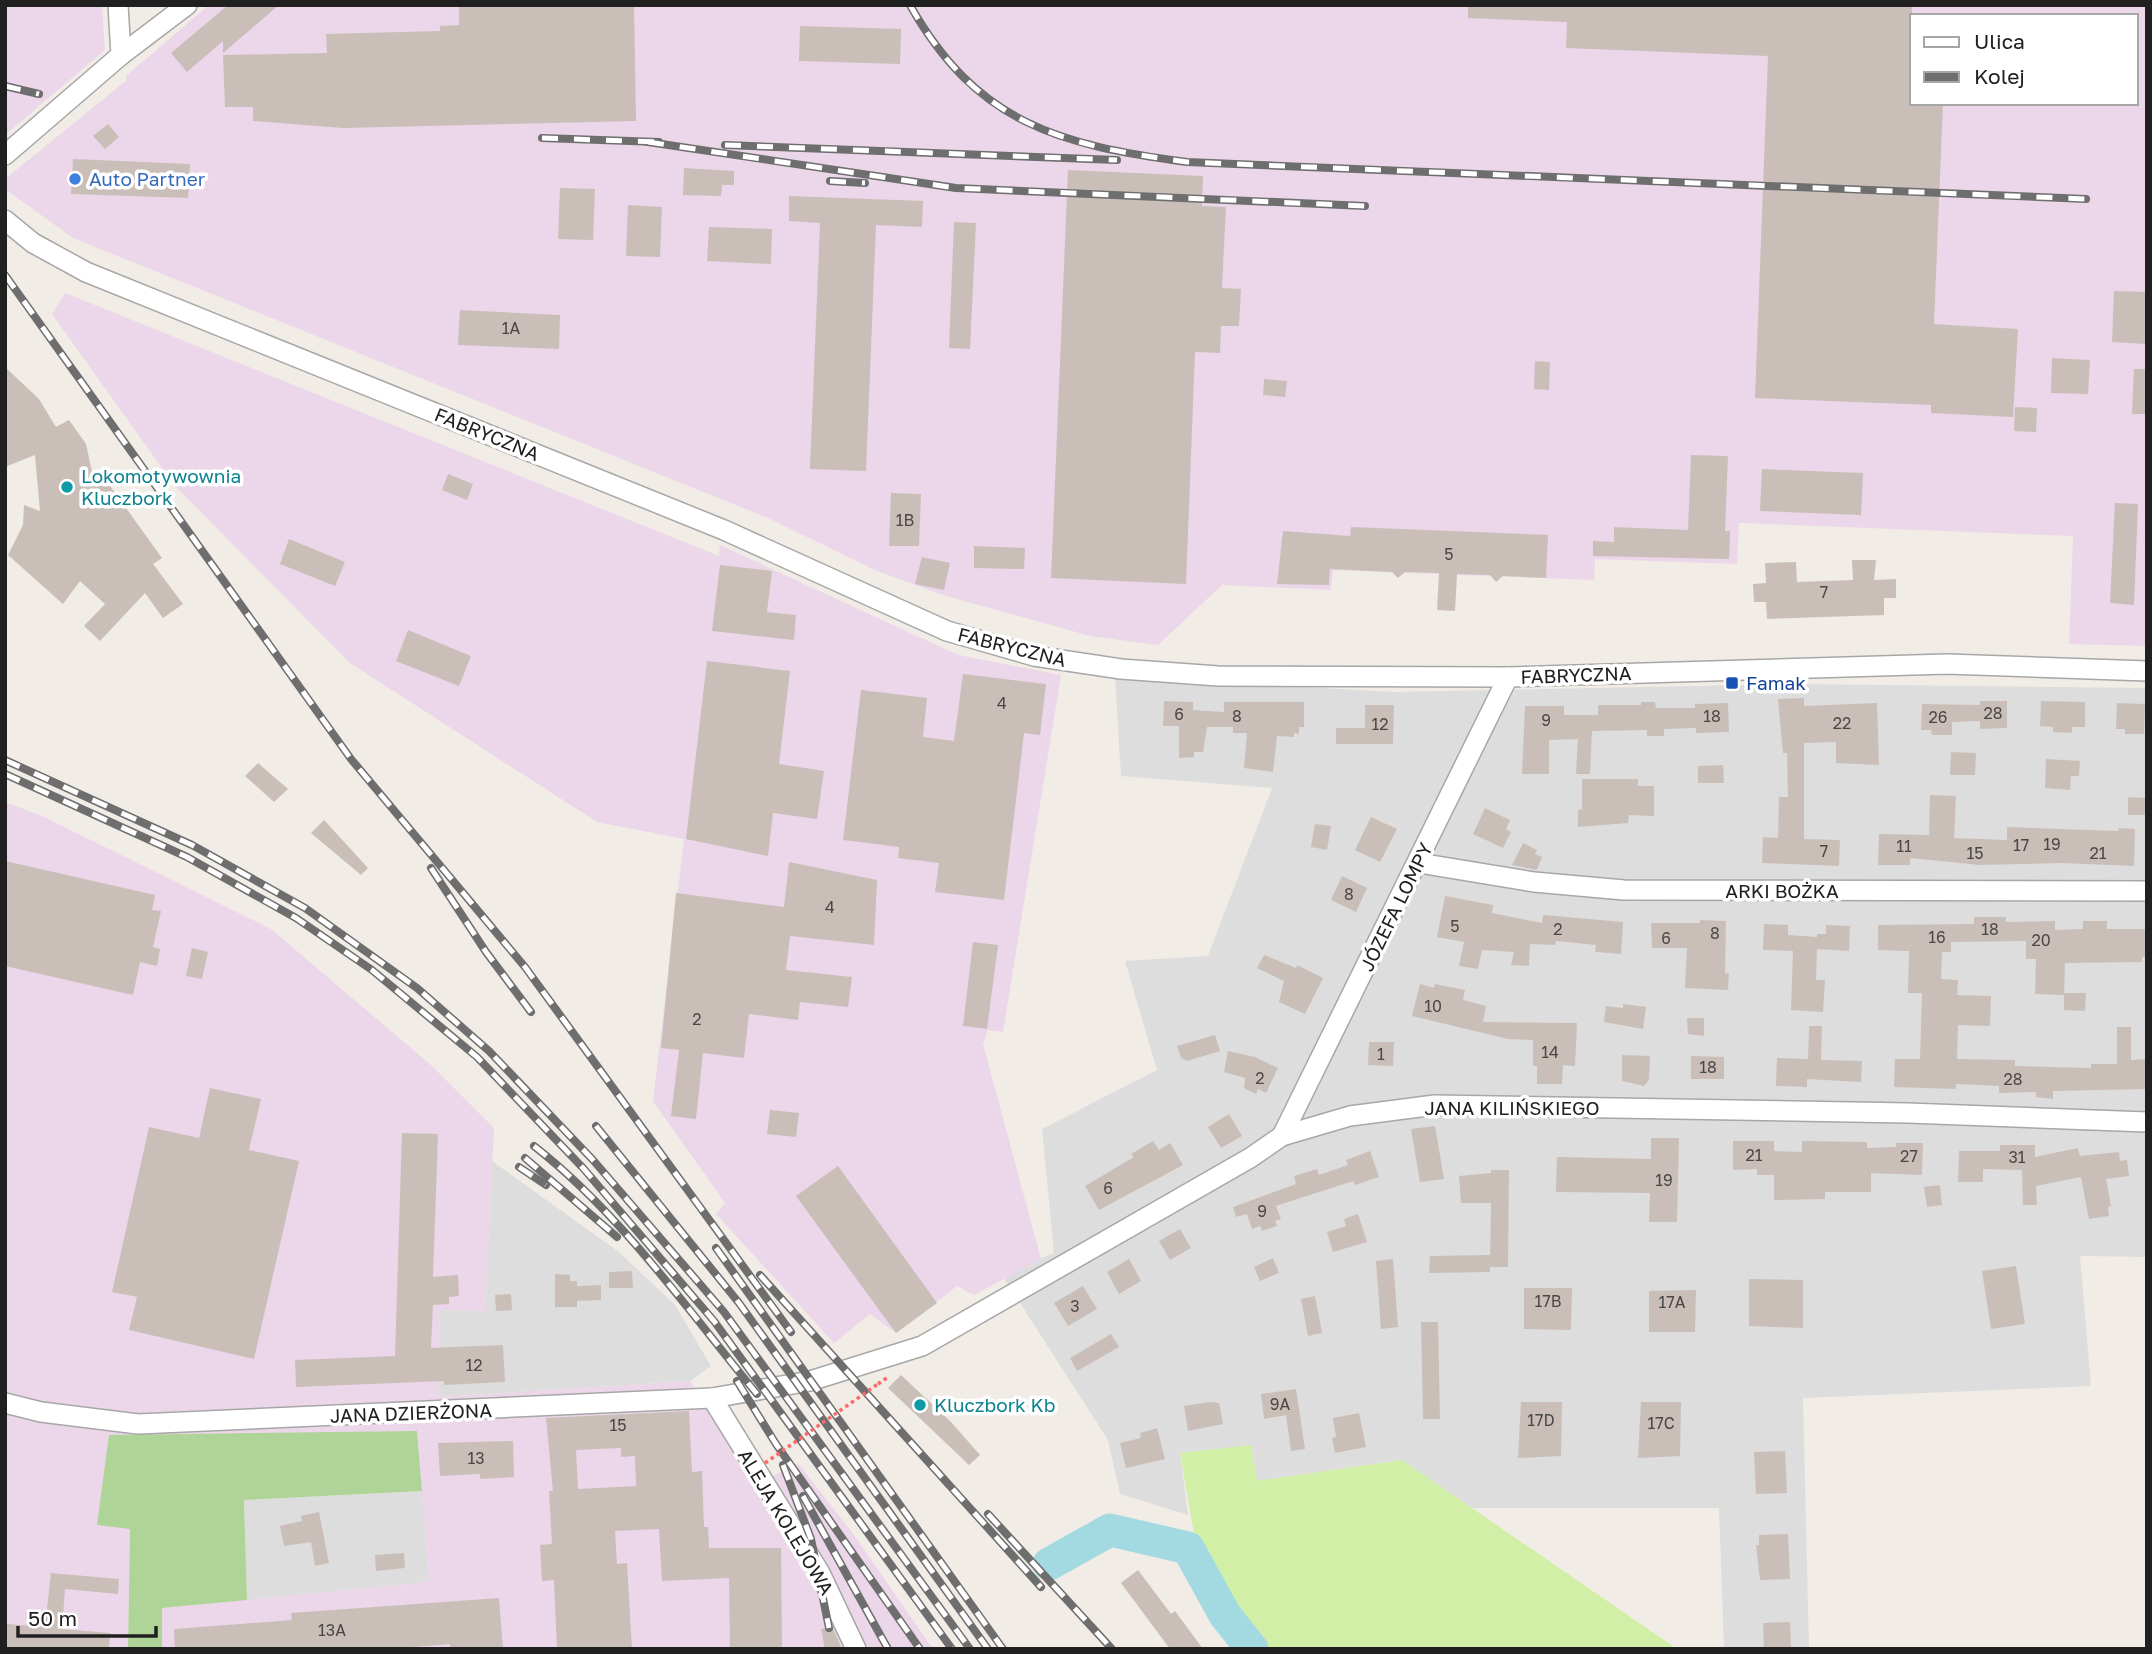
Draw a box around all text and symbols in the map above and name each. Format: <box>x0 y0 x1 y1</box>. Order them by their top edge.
legend <box>1910 14 2138 105</box>
text: Ulica <box>1974 28 2025 54</box>
text: Kolej <box>1974 63 2025 89</box>
place label: Auto Partner <box>89 167 206 190</box>
marker: Auto Partner <box>67 171 83 187</box>
house number: 1A <box>502 318 521 338</box>
street label: FABRYCZNA <box>431 402 543 465</box>
place label: Lokomotywownia Kluczbork <box>81 464 241 509</box>
marker: Lokomotywownia Kluczbork <box>59 479 75 495</box>
house number: 1B <box>896 510 914 530</box>
house number: 5 <box>1444 544 1454 564</box>
house number: 7 <box>1820 582 1828 602</box>
street label: FABRYCZNA <box>956 622 1069 671</box>
street label: FABRYCZNA <box>1520 661 1632 688</box>
place label: Famak <box>1746 671 1806 694</box>
marker: Famak <box>1724 675 1740 691</box>
house number: 4 <box>997 693 1007 713</box>
house number: 28 <box>1983 703 2003 723</box>
house number: 6 <box>1174 704 1184 724</box>
house number: 8 <box>1232 706 1242 726</box>
house number: 18 <box>1703 706 1721 726</box>
house number: 26 <box>1929 707 1947 727</box>
house number: 9 <box>1541 710 1551 730</box>
house number: 22 <box>1833 713 1851 733</box>
house number: 12 <box>1371 714 1389 734</box>
house number: 19 <box>2043 834 2061 854</box>
house number: 17 <box>2013 835 2029 855</box>
house number: 11 <box>1896 836 1912 856</box>
street label: JÓZEFA LOMPY <box>1355 839 1437 975</box>
house number: 7 <box>1820 841 1828 861</box>
house number: 15 <box>1966 843 1984 863</box>
house number: 21 <box>2089 843 2107 863</box>
street label: ARKI BOŻKA <box>1725 879 1839 902</box>
house number: 8 <box>1344 884 1354 904</box>
house number: 4 <box>825 897 835 917</box>
house number: 5 <box>1450 916 1460 936</box>
house number: 2 <box>1553 919 1563 939</box>
house number: 18 <box>1981 919 1999 939</box>
house number: 8 <box>1710 923 1720 943</box>
house number: 16 <box>1928 927 1946 947</box>
house number: 6 <box>1661 928 1671 948</box>
house number: 20 <box>2031 930 2051 950</box>
house number: 10 <box>1424 996 1442 1016</box>
house number: 2 <box>692 1009 702 1029</box>
house number: 14 <box>1541 1042 1559 1062</box>
house number: 1 <box>1377 1044 1385 1064</box>
house number: 18 <box>1699 1057 1717 1077</box>
house number: 2 <box>1255 1068 1265 1088</box>
house number: 28 <box>2003 1069 2023 1089</box>
street label: JANA KILIŃSKIEGO <box>1424 1096 1600 1119</box>
house number: 21 <box>1745 1145 1763 1165</box>
house number: 27 <box>1900 1146 1918 1166</box>
house number: 31 <box>2008 1147 2026 1167</box>
house number: 19 <box>1655 1170 1673 1190</box>
house number: 6 <box>1103 1178 1113 1198</box>
house number: 9 <box>1257 1201 1267 1221</box>
house number: 17B <box>1535 1291 1561 1311</box>
house number: 17A <box>1659 1292 1686 1312</box>
house number: 3 <box>1070 1296 1080 1316</box>
house number: 12 <box>465 1355 483 1375</box>
place label: Kluczbork Kb <box>934 1393 1055 1416</box>
house number: 9A <box>1270 1394 1290 1414</box>
marker: Kluczbork Kb <box>912 1397 928 1413</box>
street label: JANA DZIERŻONA <box>330 1398 493 1427</box>
house number: 17D <box>1527 1410 1555 1430</box>
house number: 17C <box>1647 1413 1675 1433</box>
house number: 15 <box>609 1415 627 1435</box>
street label: ALEJA KOLEJOWA <box>734 1445 839 1599</box>
house number: 13 <box>467 1448 485 1468</box>
scale bar <box>18 1594 156 1638</box>
text: 50 m <box>28 1605 77 1631</box>
house number: 13A <box>318 1620 346 1640</box>

